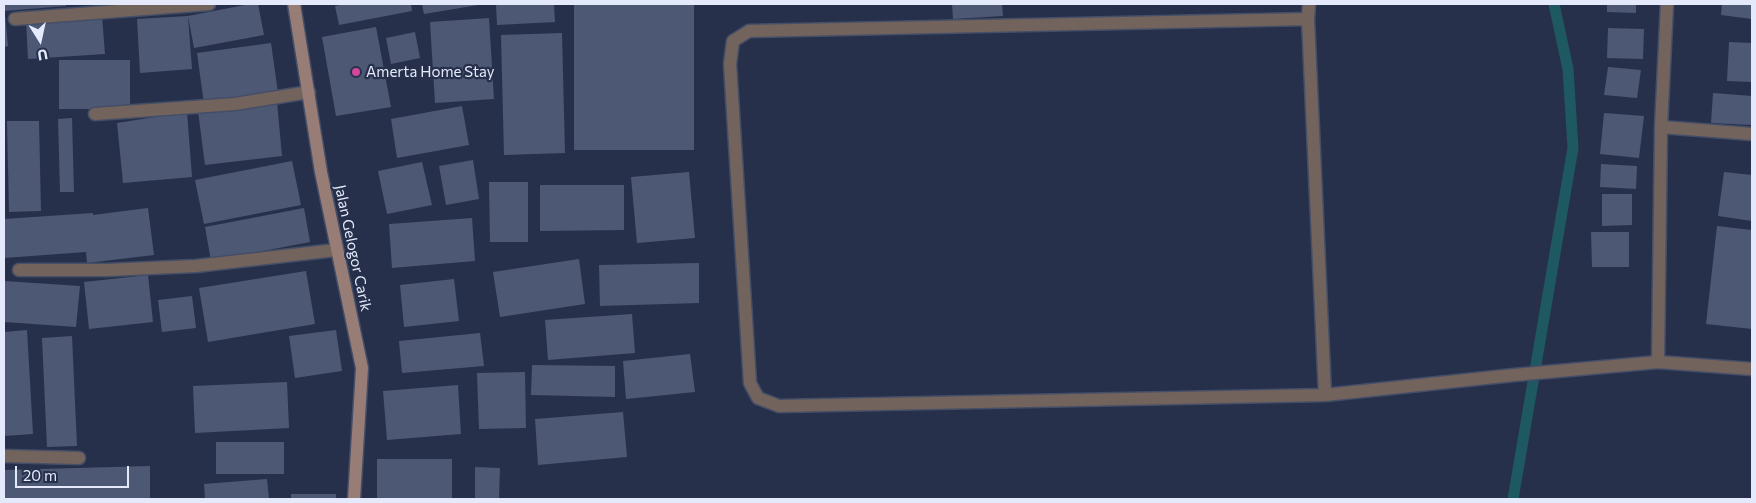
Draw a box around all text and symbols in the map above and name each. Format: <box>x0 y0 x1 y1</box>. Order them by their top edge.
north arrow <box>15 15 65 65</box>
text: U <box>36 46 49 65</box>
place label: Amerta Home Stay <box>366 63 495 81</box>
marker: Amerta Home Stay <box>350 66 362 78</box>
street label: Jalan Gelogor Carik <box>331 183 375 313</box>
scale bar <box>18 456 131 488</box>
text: 20 m <box>23 466 57 484</box>

